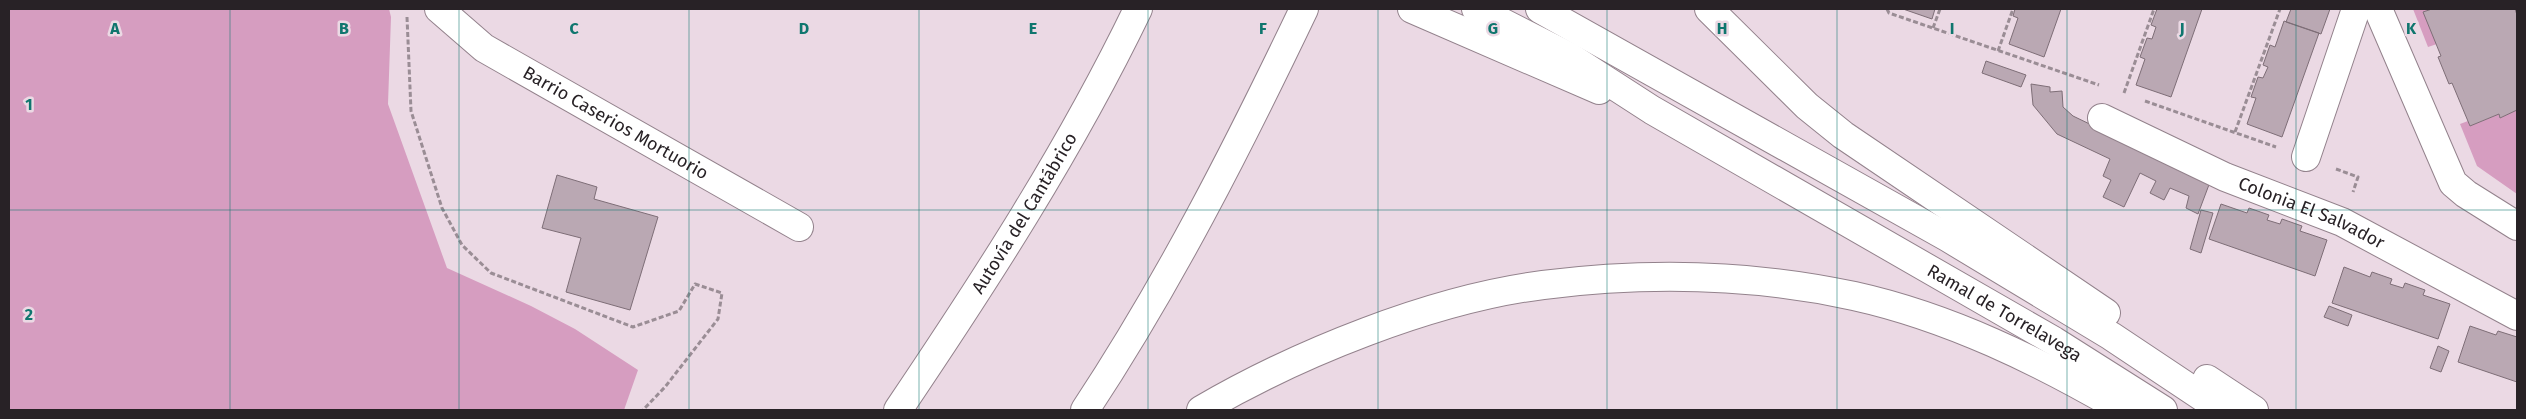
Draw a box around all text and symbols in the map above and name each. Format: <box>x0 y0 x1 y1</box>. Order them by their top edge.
text: A <box>109 19 120 38</box>
text: B <box>339 19 349 38</box>
text: C <box>569 19 579 38</box>
text: D <box>799 19 809 38</box>
text: E <box>1029 19 1037 38</box>
text: F <box>1259 19 1267 38</box>
text: G <box>1488 19 1498 38</box>
text: H <box>1717 19 1727 38</box>
text: I <box>1950 19 1954 38</box>
text: J <box>2178 19 2185 38</box>
text: K <box>2406 19 2417 38</box>
street label: Barrio Caserios Mortuorio <box>519 61 712 184</box>
text: 1 <box>25 95 33 114</box>
street label: Autovía del Cantábrico <box>967 129 1082 298</box>
street label: Colonia El Salvador <box>2235 172 2388 254</box>
street label: Ramal de Torrelavega <box>1923 260 2086 367</box>
text: 2 <box>25 305 33 324</box>

